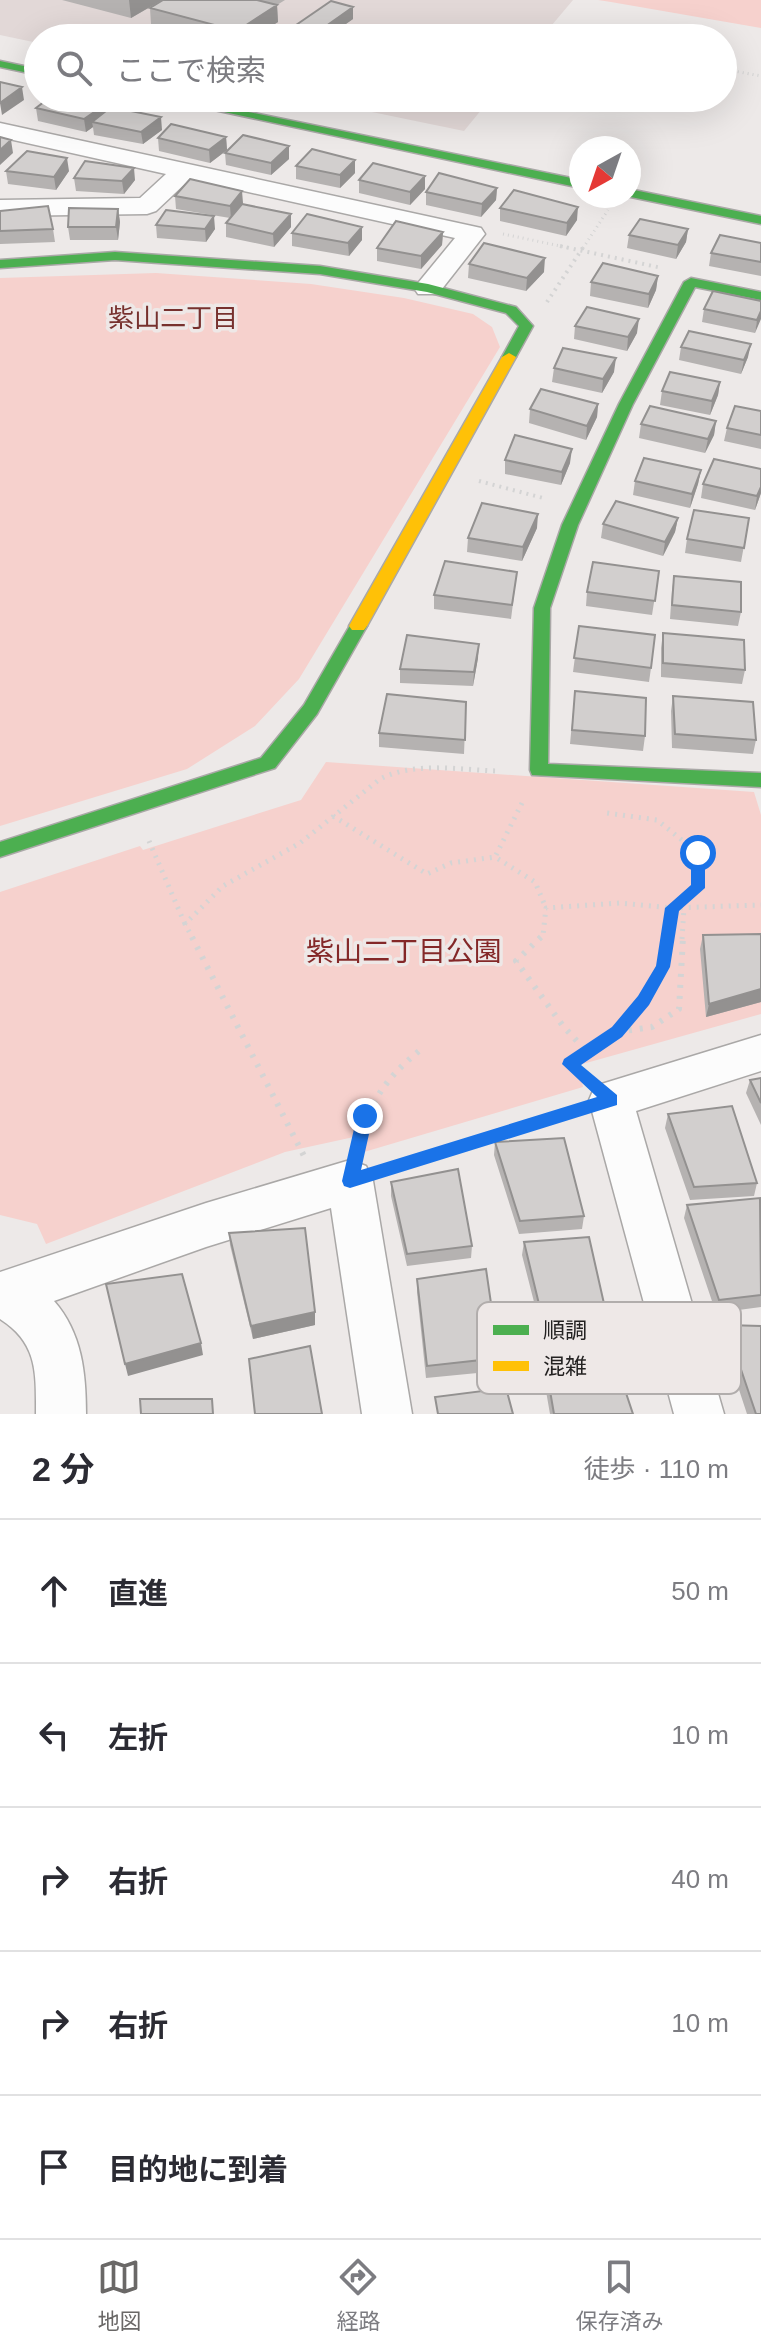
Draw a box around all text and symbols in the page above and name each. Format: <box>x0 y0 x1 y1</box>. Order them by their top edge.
search box <box>24 24 737 112</box>
icon: search <box>52 46 96 90</box>
text: ここで検索 <box>116 54 266 87</box>
north arrow <box>569 136 641 208</box>
district label: 紫山二丁目 <box>108 303 238 333</box>
route start <box>680 835 716 871</box>
park label: 紫山二丁目公園 <box>306 936 502 967</box>
route end <box>347 1098 383 1134</box>
legend <box>477 1302 741 1394</box>
text: 順調 <box>543 1318 587 1343</box>
text: 混雑 <box>543 1354 587 1379</box>
text: 2 分 <box>32 1450 94 1488</box>
text: 徒歩 · 110 m <box>584 1454 729 1484</box>
icon: ahead <box>32 1569 76 1613</box>
text: 50 m <box>671 1576 729 1606</box>
text: 直進 <box>108 1577 168 1610</box>
icon: left <box>32 1713 76 1757</box>
text: 10 m <box>671 1720 729 1750</box>
text: 左折 <box>108 1721 168 1754</box>
icon: right <box>32 1857 76 1901</box>
text: 40 m <box>671 1864 729 1894</box>
text: 右折 <box>108 1865 168 1898</box>
icon: right <box>32 2001 76 2045</box>
text: 10 m <box>671 2008 729 2038</box>
text: 右折 <box>108 2009 168 2042</box>
icon: arrive <box>32 2145 76 2189</box>
text: 目的地に到着 <box>108 2153 288 2186</box>
tab: 地図 <box>97 2255 142 2335</box>
tab: 経路 <box>336 2255 381 2335</box>
tab: 保存済み <box>575 2255 664 2335</box>

